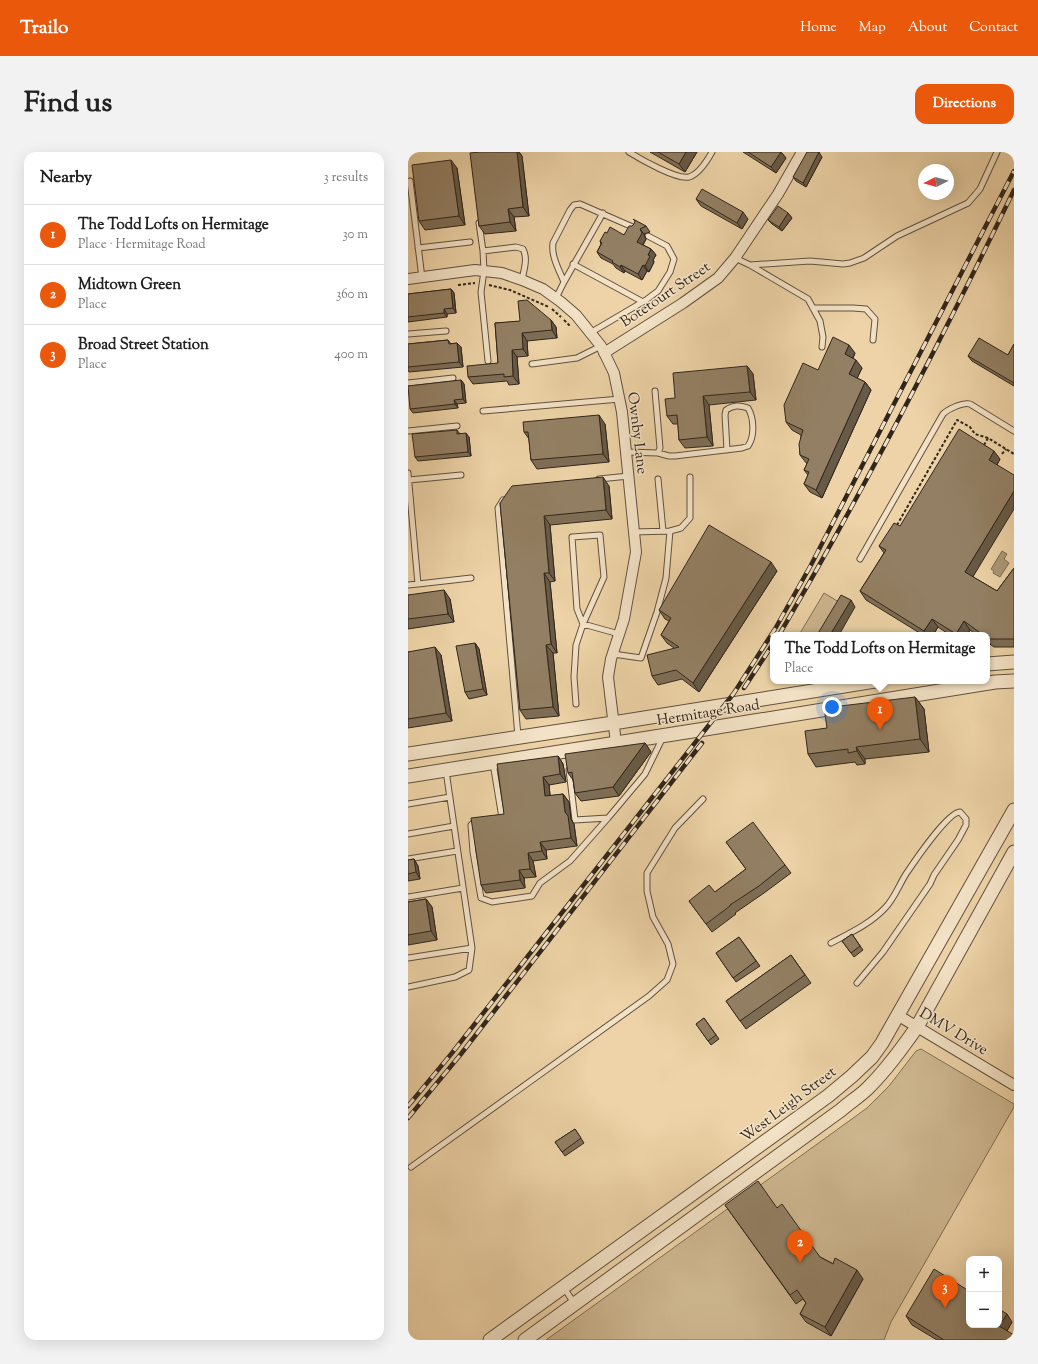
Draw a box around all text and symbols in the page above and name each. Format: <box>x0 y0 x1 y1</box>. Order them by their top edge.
text: Trailo <box>20 15 68 42</box>
text: Home <box>800 18 837 38</box>
text: Map <box>859 18 886 38</box>
text: About <box>908 18 947 38</box>
text: Contact <box>969 18 1018 38</box>
text: Find us <box>24 84 112 124</box>
button: Directions <box>915 84 1014 124</box>
north arrow <box>918 164 954 200</box>
text: Nearby <box>40 166 92 190</box>
text: 3 results <box>323 169 368 187</box>
text: The Todd Lofts on Hermitage <box>78 215 269 236</box>
text: 1 <box>51 226 55 244</box>
text: 30 m <box>342 226 368 244</box>
text: Place · Hermitage Road <box>78 236 206 254</box>
street label: Botetourt Street <box>617 257 715 333</box>
text: Midtown Green <box>78 275 181 296</box>
text: 2 <box>50 286 56 304</box>
text: 360 m <box>336 286 368 304</box>
text: Place <box>78 296 107 314</box>
text: Broad Street Station <box>78 335 209 356</box>
text: 3 <box>50 346 56 364</box>
text: 400 m <box>334 346 368 364</box>
text: Place <box>78 356 107 374</box>
street label: Ownby Lane <box>621 391 652 476</box>
popup <box>770 632 990 684</box>
text: The Todd Lofts on Hermitage <box>785 639 975 660</box>
text: Place <box>785 660 813 678</box>
street label: Hermitage Road <box>655 695 762 732</box>
your location <box>822 697 842 717</box>
pin: 1 <box>867 697 893 730</box>
street label: DMV Drive <box>915 1003 992 1061</box>
street label: West Leigh Street <box>737 1062 841 1148</box>
pin: 2 <box>787 1230 813 1263</box>
map controls <box>966 1256 1002 1328</box>
button: + <box>966 1256 1002 1292</box>
pin: 3 <box>932 1275 958 1308</box>
button: − <box>966 1292 1002 1328</box>

